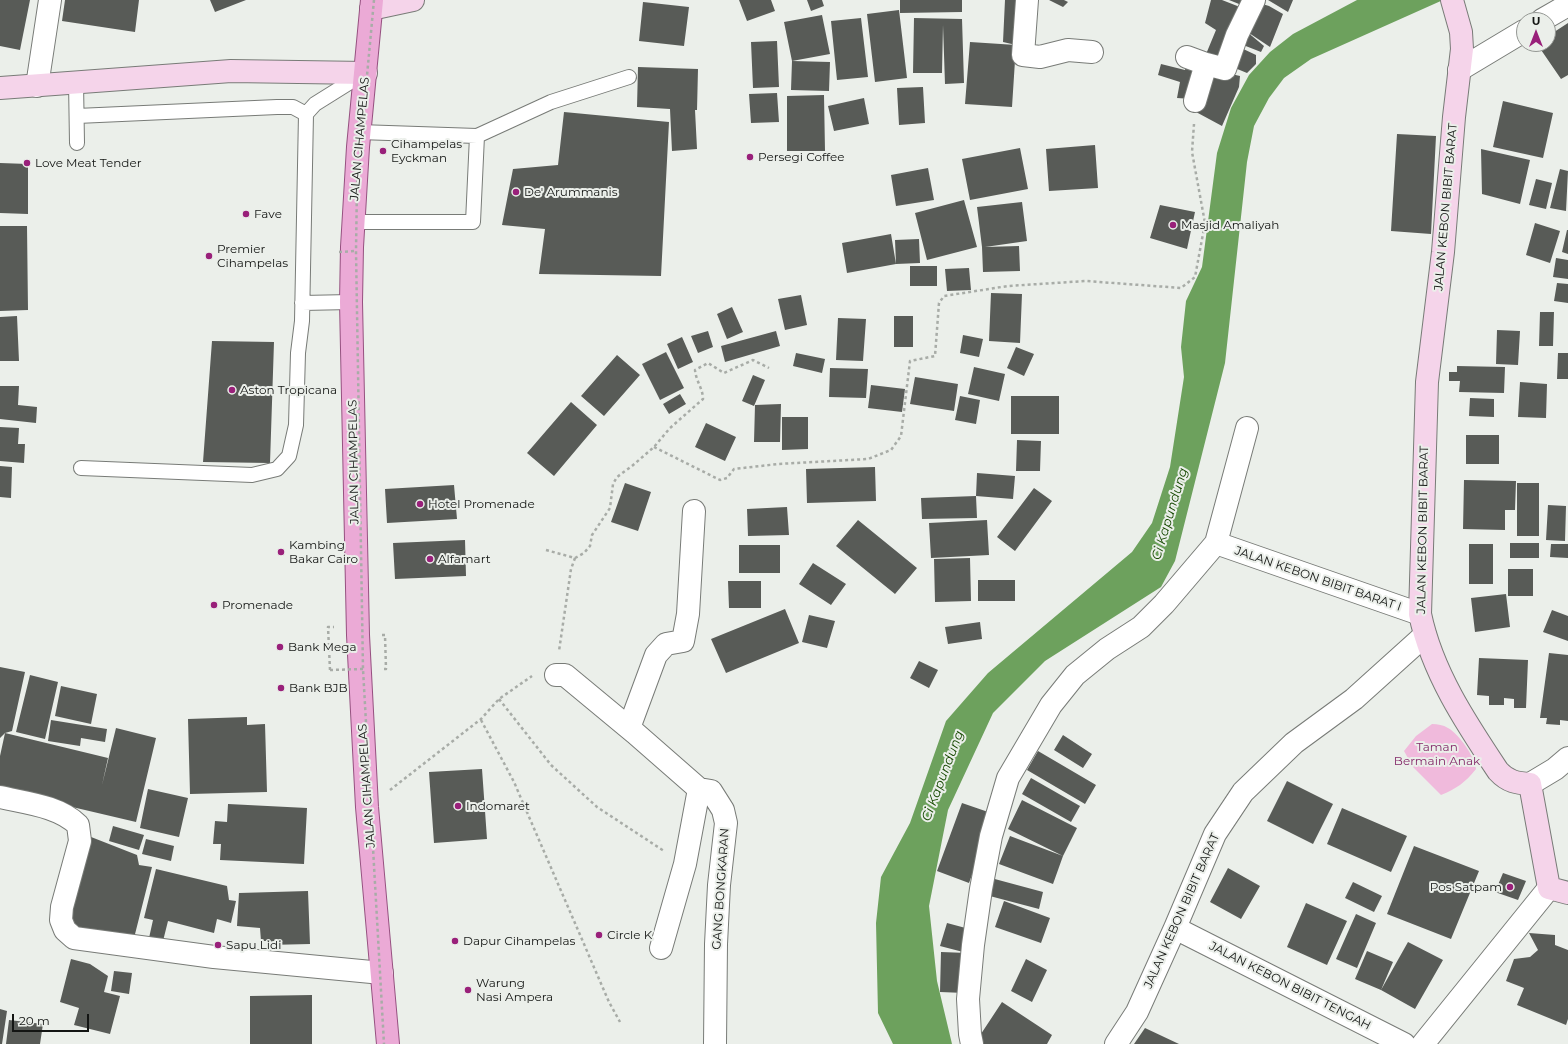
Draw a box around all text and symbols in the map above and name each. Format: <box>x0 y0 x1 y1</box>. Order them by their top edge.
north arrow <box>1516 12 1556 52</box>
text: U <box>1532 14 1540 28</box>
street label: JALAN CIHAMPELAS <box>347 76 373 202</box>
street label: JALAN KEBON BIBIT BARAT <box>1431 123 1461 291</box>
place label: Cihampelas Eyckman <box>391 137 462 165</box>
marker: Cihampelas Eyckman <box>378 146 388 156</box>
place label: Persegi Coffee <box>758 150 845 164</box>
marker: Persegi Coffee <box>745 152 755 162</box>
place label: Love Meat Tender <box>35 156 141 170</box>
marker: Love Meat Tender <box>22 158 32 168</box>
place label: De' Arummanis <box>524 185 618 199</box>
marker: De' Arummanis <box>511 187 521 197</box>
place label: Fave <box>254 207 282 221</box>
marker: Fave <box>241 209 251 219</box>
place label: Masjid Amaliyah <box>1181 218 1279 232</box>
marker: Masjid Amaliyah <box>1168 220 1178 230</box>
place label: Premier Cihampelas <box>217 242 288 270</box>
marker: Premier Cihampelas <box>204 251 214 261</box>
place label: Aston Tropicana <box>240 383 337 397</box>
marker: Aston Tropicana <box>227 385 237 395</box>
street label: JALAN CIHAMPELAS <box>346 400 362 524</box>
street label: JALAN KEBON BIBIT BARAT <box>1414 446 1432 614</box>
water label: Ci Kapundung <box>1149 466 1191 562</box>
place label: Hotel Promenade <box>428 497 535 511</box>
marker: Hotel Promenade <box>415 499 425 509</box>
place label: Kambing Bakar Cairo <box>289 538 358 566</box>
street label: JALAN KEBON BIBIT BARAT I <box>1233 544 1403 614</box>
marker: Kambing Bakar Cairo <box>276 547 286 557</box>
place label: Alfamart <box>438 552 491 566</box>
marker: Alfamart <box>425 554 435 564</box>
place label: Promenade <box>222 598 293 612</box>
marker: Promenade <box>209 600 219 610</box>
place label: Bank Mega <box>288 640 357 654</box>
marker: Bank Mega <box>275 642 285 652</box>
place label: Bank BJB <box>289 681 348 695</box>
marker: Bank BJB <box>276 683 286 693</box>
street label: JALAN CIHAMPELAS <box>355 723 379 849</box>
water label: Ci Kapundung <box>919 729 967 823</box>
park label: Taman Bermain Anak <box>1394 740 1480 768</box>
place label: Indomaret <box>466 799 530 813</box>
marker: Indomaret <box>453 801 463 811</box>
street label: GANG BONGKARAN <box>710 828 732 950</box>
street label: JALAN KEBON BIBIT BARAT <box>1141 831 1223 991</box>
place label: Pos Satpam <box>1430 880 1502 894</box>
marker: Pos Satpam <box>1505 882 1515 892</box>
place label: Circle K <box>607 928 652 942</box>
marker: Circle K <box>594 930 604 940</box>
place label: Dapur Cihampelas <box>463 934 575 948</box>
marker: Dapur Cihampelas <box>450 936 460 946</box>
place label: Sapu Lidi <box>226 938 281 952</box>
street label: JALAN KEBON BIBIT TENGAH <box>1207 939 1373 1033</box>
marker: Sapu Lidi <box>213 940 223 950</box>
place label: Warung Nasi Ampera <box>476 976 553 1004</box>
marker: Warung Nasi Ampera <box>463 985 473 995</box>
scale bar <box>14 1006 91 1032</box>
text: 20 m <box>19 1013 50 1028</box>

